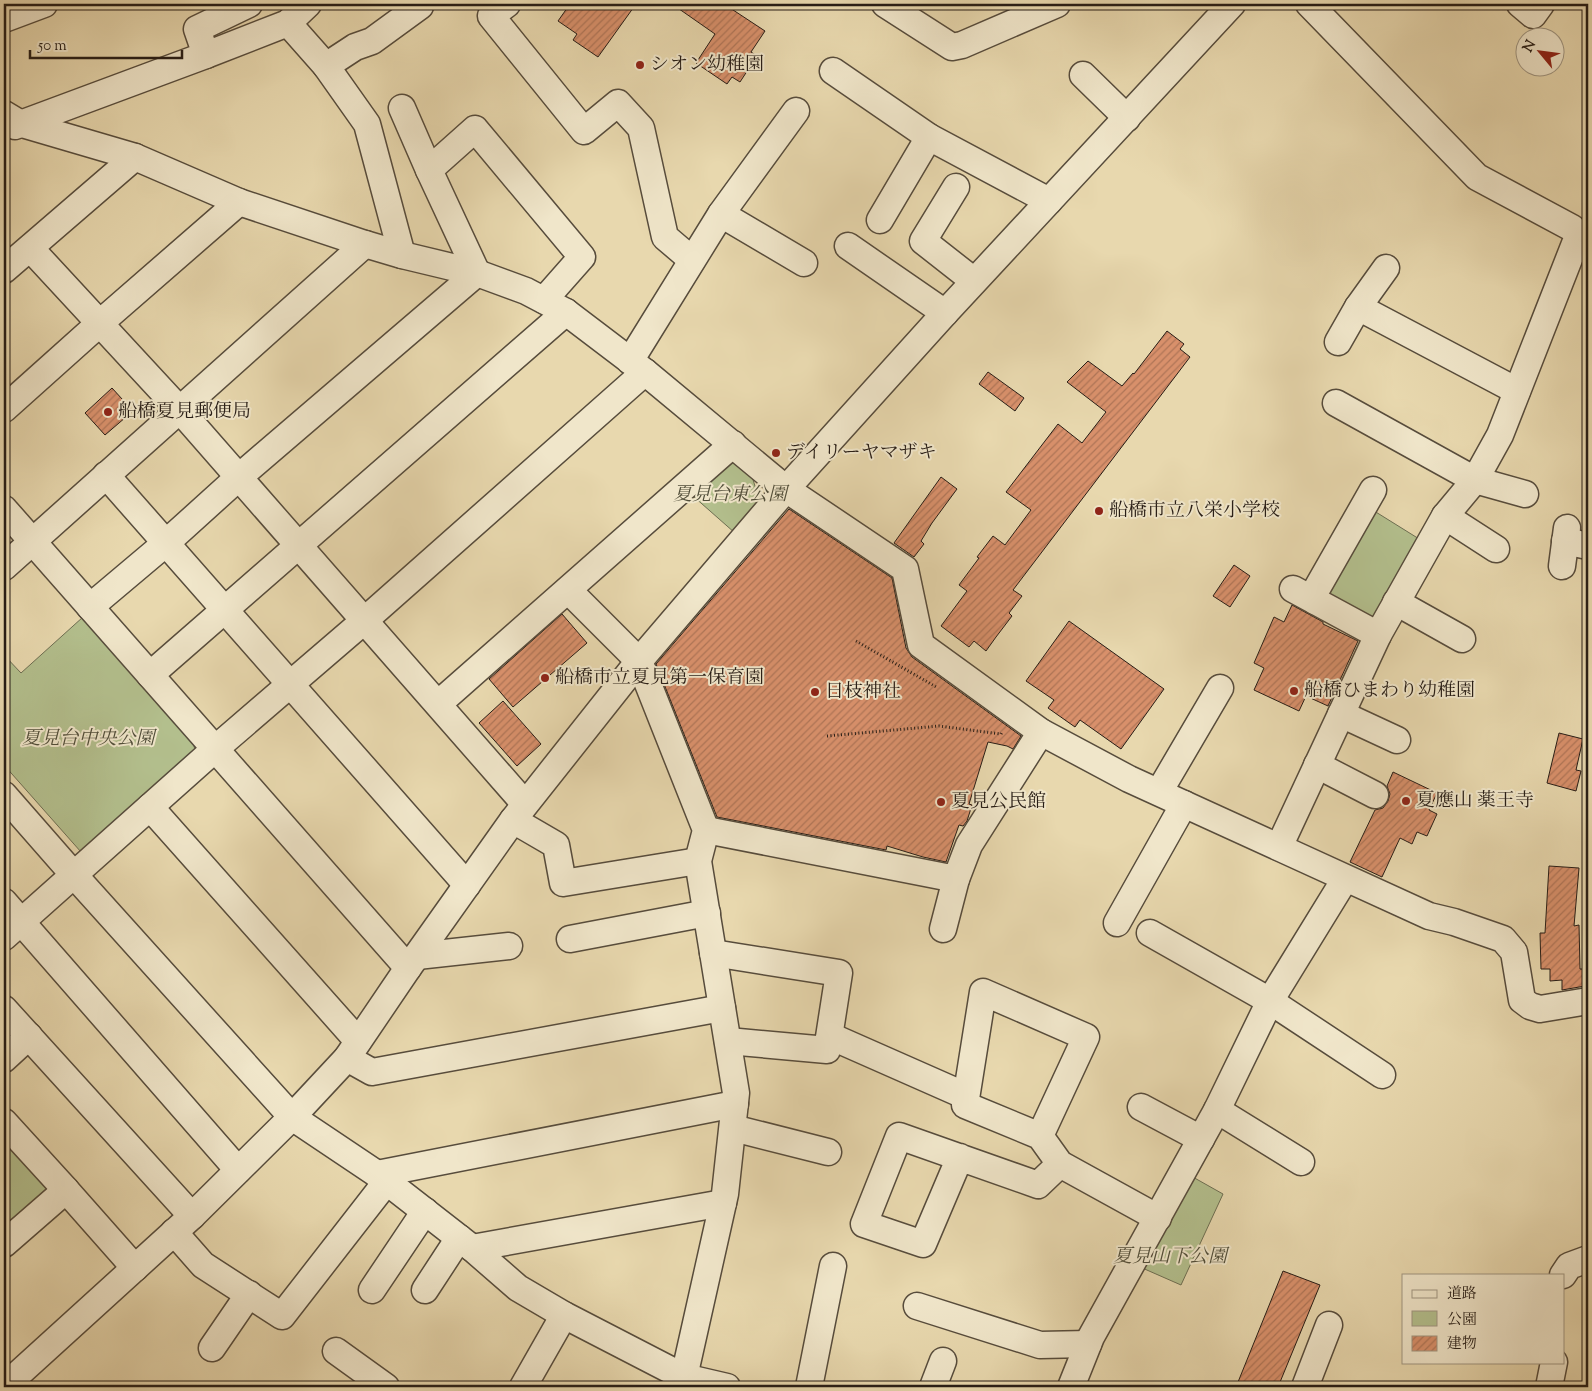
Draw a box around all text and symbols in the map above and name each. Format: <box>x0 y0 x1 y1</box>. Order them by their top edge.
scale bar <box>30 28 182 60</box>
north arrow <box>1514 28 1564 78</box>
text: 50 m <box>37 36 67 57</box>
text: N <box>1519 37 1542 56</box>
place label: シオン幼稚園 <box>650 52 764 79</box>
marker: シオン幼稚園 <box>634 59 646 71</box>
place label: 船橋夏見郵便局 <box>118 399 251 426</box>
marker: 船橋夏見郵便局 <box>102 406 114 418</box>
place label: デイリーヤマザキ <box>786 440 937 467</box>
marker: デイリーヤマザキ <box>770 447 782 459</box>
park label: 夏見台東公園 <box>673 482 790 509</box>
place label: 船橋市立八栄小学校 <box>1109 498 1280 525</box>
marker: 船橋市立八栄小学校 <box>1093 505 1105 517</box>
place label: 船橋市立夏見第一保育園 <box>555 665 764 692</box>
marker: 船橋市立夏見第一保育園 <box>539 672 551 684</box>
place label: 船橋ひまわり幼稚園 <box>1304 678 1475 705</box>
place label: 日枝神社 <box>825 679 901 706</box>
marker: 船橋ひまわり幼稚園 <box>1288 685 1300 697</box>
marker: 日枝神社 <box>809 686 821 698</box>
park label: 夏見台中央公園 <box>21 726 157 753</box>
place label: 夏應山 薬王寺 <box>1416 788 1534 815</box>
place label: 夏見公民館 <box>951 789 1046 816</box>
marker: 夏應山 薬王寺 <box>1400 795 1412 807</box>
marker: 夏見公民館 <box>935 796 947 808</box>
park label: 夏見山下公園 <box>1113 1244 1230 1271</box>
legend <box>1402 1274 1564 1364</box>
text: 道路 <box>1447 1284 1477 1305</box>
text: 公園 <box>1447 1310 1477 1331</box>
text: 建物 <box>1447 1334 1477 1355</box>

